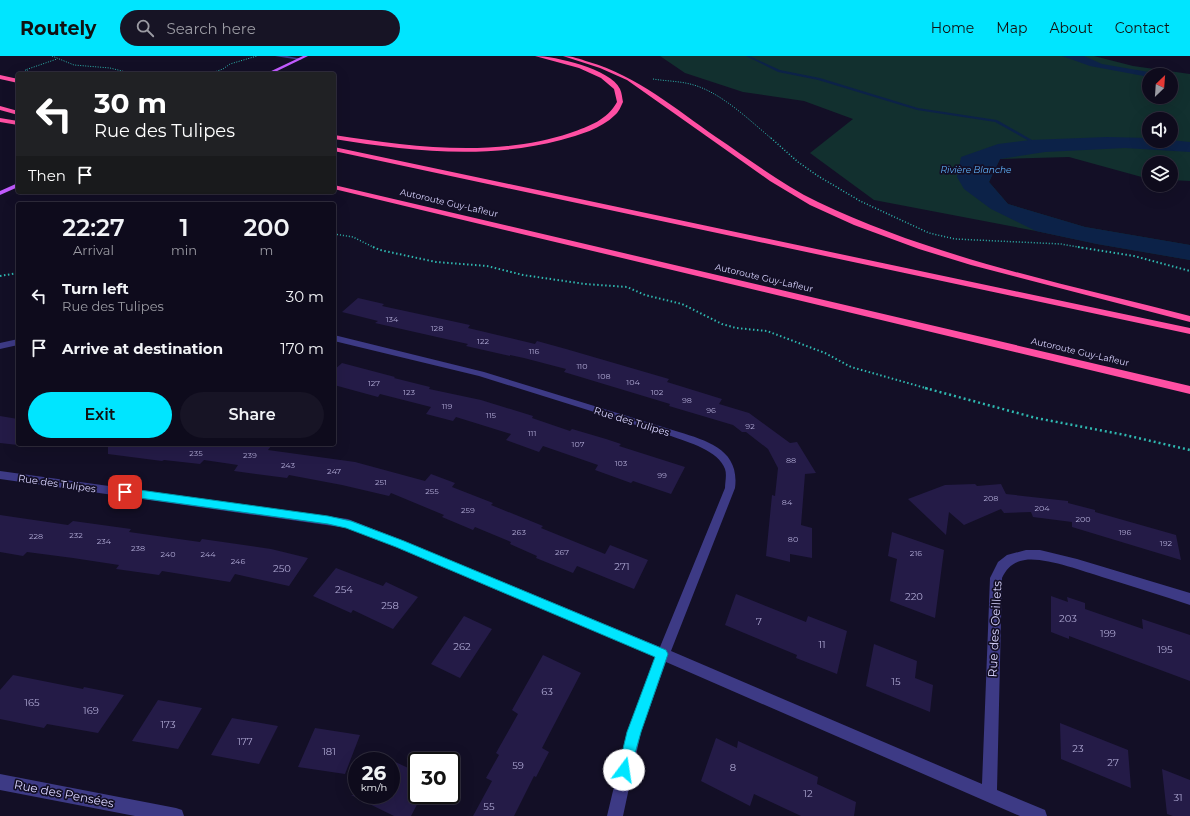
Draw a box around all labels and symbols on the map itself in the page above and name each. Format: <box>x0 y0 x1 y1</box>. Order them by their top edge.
north arrow <box>1142 68 1178 104</box>
water label: Rivière Blanche <box>941 164 1012 175</box>
street label: Autoroute Guy-Lafleur <box>399 186 500 219</box>
street label: Autoroute Guy-Lafleur <box>714 261 815 294</box>
house number: 134 <box>386 314 399 324</box>
house number: 128 <box>431 323 443 333</box>
street label: Autoroute Guy-Lafleur <box>1030 335 1131 368</box>
house number: 122 <box>477 336 489 346</box>
house number: 116 <box>529 346 539 356</box>
house number: 110 <box>576 361 588 371</box>
house number: 108 <box>597 371 611 381</box>
house number: 104 <box>626 377 640 387</box>
house number: 127 <box>368 378 380 388</box>
house number: 123 <box>403 387 415 397</box>
house number: 102 <box>651 387 664 397</box>
house number: 98 <box>682 395 692 405</box>
house number: 119 <box>442 401 452 411</box>
street label: Rue des Tulipes <box>592 404 671 439</box>
house number: 96 <box>706 405 716 415</box>
house number: 115 <box>486 410 497 420</box>
house number: 92 <box>745 421 755 431</box>
house number: 111 <box>528 428 536 438</box>
house number: 107 <box>572 439 585 449</box>
house number: 235 <box>189 448 203 458</box>
house number: 239 <box>243 450 257 460</box>
house number: 88 <box>786 455 796 465</box>
house number: 103 <box>615 458 628 468</box>
house number: 243 <box>281 460 296 470</box>
house number: 247 <box>327 466 341 476</box>
house number: 99 <box>657 470 667 480</box>
street label: Rue des Tulipes <box>17 472 97 495</box>
pin <box>108 475 142 509</box>
house number: 251 <box>375 477 387 487</box>
house number: 255 <box>425 486 439 496</box>
house number: 208 <box>984 493 998 503</box>
house number: 84 <box>782 497 793 507</box>
house number: 204 <box>1034 503 1050 513</box>
house number: 259 <box>461 505 475 515</box>
house number: 200 <box>1075 514 1091 524</box>
house number: 263 <box>512 527 526 537</box>
house number: 196 <box>1119 527 1131 537</box>
house number: 232 <box>69 530 83 540</box>
house number: 228 <box>29 531 43 541</box>
house number: 80 <box>788 534 798 544</box>
house number: 234 <box>97 536 112 546</box>
house number: 192 <box>1160 538 1173 548</box>
house number: 238 <box>131 543 145 553</box>
house number: 267 <box>555 547 569 557</box>
house number: 216 <box>910 548 922 558</box>
house number: 240 <box>161 549 175 559</box>
house number: 244 <box>201 549 216 559</box>
house number: 246 <box>231 556 245 566</box>
house number: 271 <box>614 560 630 573</box>
house number: 250 <box>273 562 291 575</box>
street label: Rue des Oeillets <box>984 580 1005 678</box>
house number: 254 <box>335 583 353 596</box>
house number: 220 <box>905 590 923 603</box>
house number: 258 <box>381 599 399 612</box>
house number: 203 <box>1059 612 1077 625</box>
house number: 7 <box>756 615 762 628</box>
house number: 199 <box>1100 627 1116 640</box>
house number: 11 <box>818 638 826 651</box>
house number: 262 <box>453 640 471 653</box>
house number: 195 <box>1157 643 1173 656</box>
house number: 15 <box>891 675 901 688</box>
house number: 63 <box>541 685 553 698</box>
house number: 165 <box>24 696 40 709</box>
house number: 169 <box>83 704 99 717</box>
house number: 173 <box>160 718 176 731</box>
house number: 177 <box>237 735 253 748</box>
house number: 23 <box>1072 742 1084 755</box>
house number: 181 <box>322 745 336 758</box>
position arrow <box>603 749 645 791</box>
speed limit sign: 30 <box>408 752 460 804</box>
house number: 27 <box>1107 756 1119 769</box>
house number: 59 <box>512 759 524 772</box>
house number: 8 <box>730 761 736 774</box>
street label: Rue des Pensées <box>13 776 116 811</box>
house number: 12 <box>803 787 813 800</box>
house number: 31 <box>1173 791 1183 804</box>
house number: 55 <box>483 800 495 813</box>

